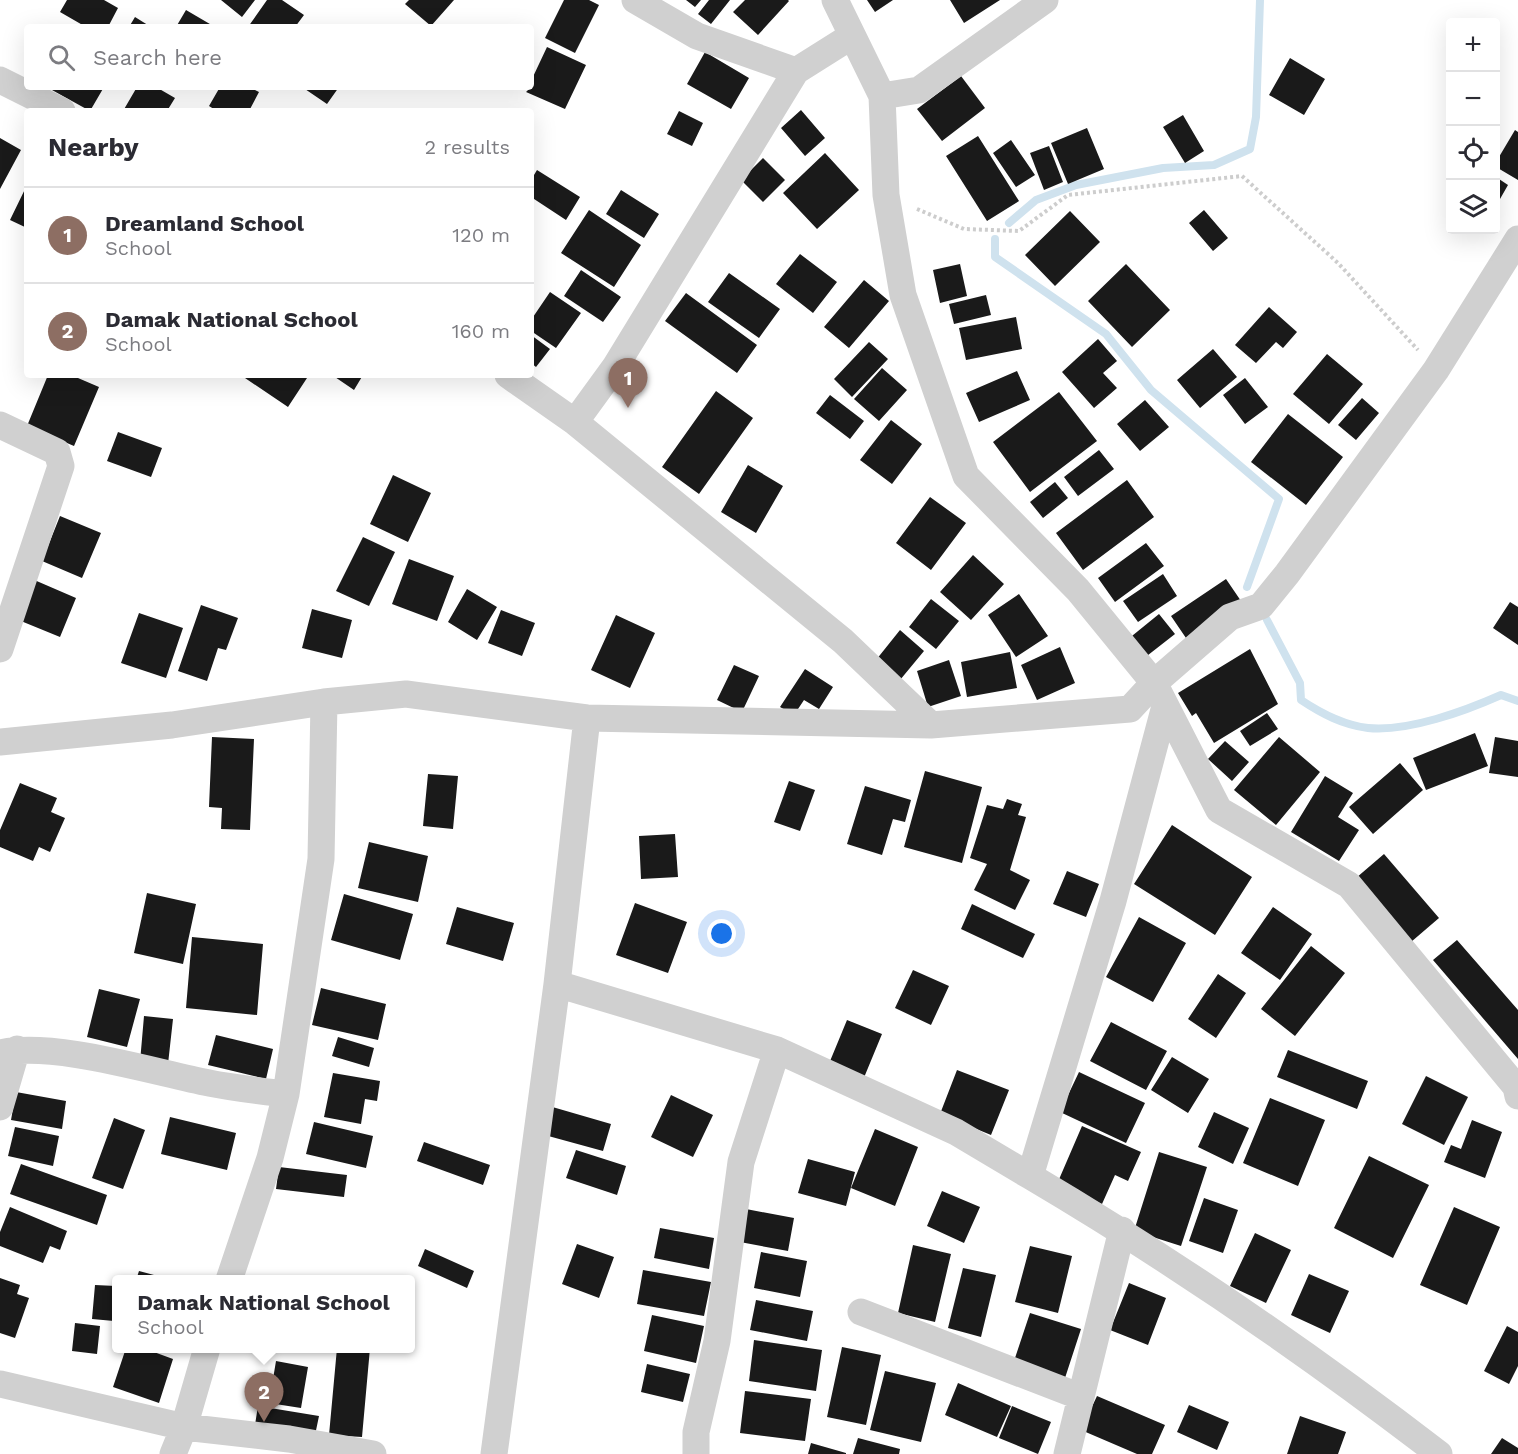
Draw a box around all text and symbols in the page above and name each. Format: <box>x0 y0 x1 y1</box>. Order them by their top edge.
map controls <box>1446 18 1500 234</box>
button: + <box>1446 18 1500 72</box>
search box <box>24 24 534 90</box>
icon: search <box>45 41 78 74</box>
text: Search here <box>93 45 222 70</box>
button: − <box>1446 72 1500 126</box>
button: locate <box>1446 126 1500 180</box>
text: Nearby <box>48 132 139 162</box>
text: 2 results <box>425 135 510 159</box>
button: layers <box>1446 180 1500 234</box>
text: Dreamland School <box>105 211 304 236</box>
text: 1 <box>63 223 72 247</box>
text: 120 m <box>452 223 510 247</box>
text: School <box>105 236 172 260</box>
text: Damak National School <box>105 307 358 332</box>
text: 2 <box>62 319 73 343</box>
text: 160 m <box>452 319 510 343</box>
text: School <box>105 332 172 356</box>
pin: 1 <box>608 358 648 408</box>
your location <box>707 919 736 948</box>
popup <box>112 1275 415 1353</box>
text: Damak National School <box>137 1290 390 1315</box>
text: School <box>137 1315 204 1339</box>
pin: 2 <box>244 1372 284 1422</box>

